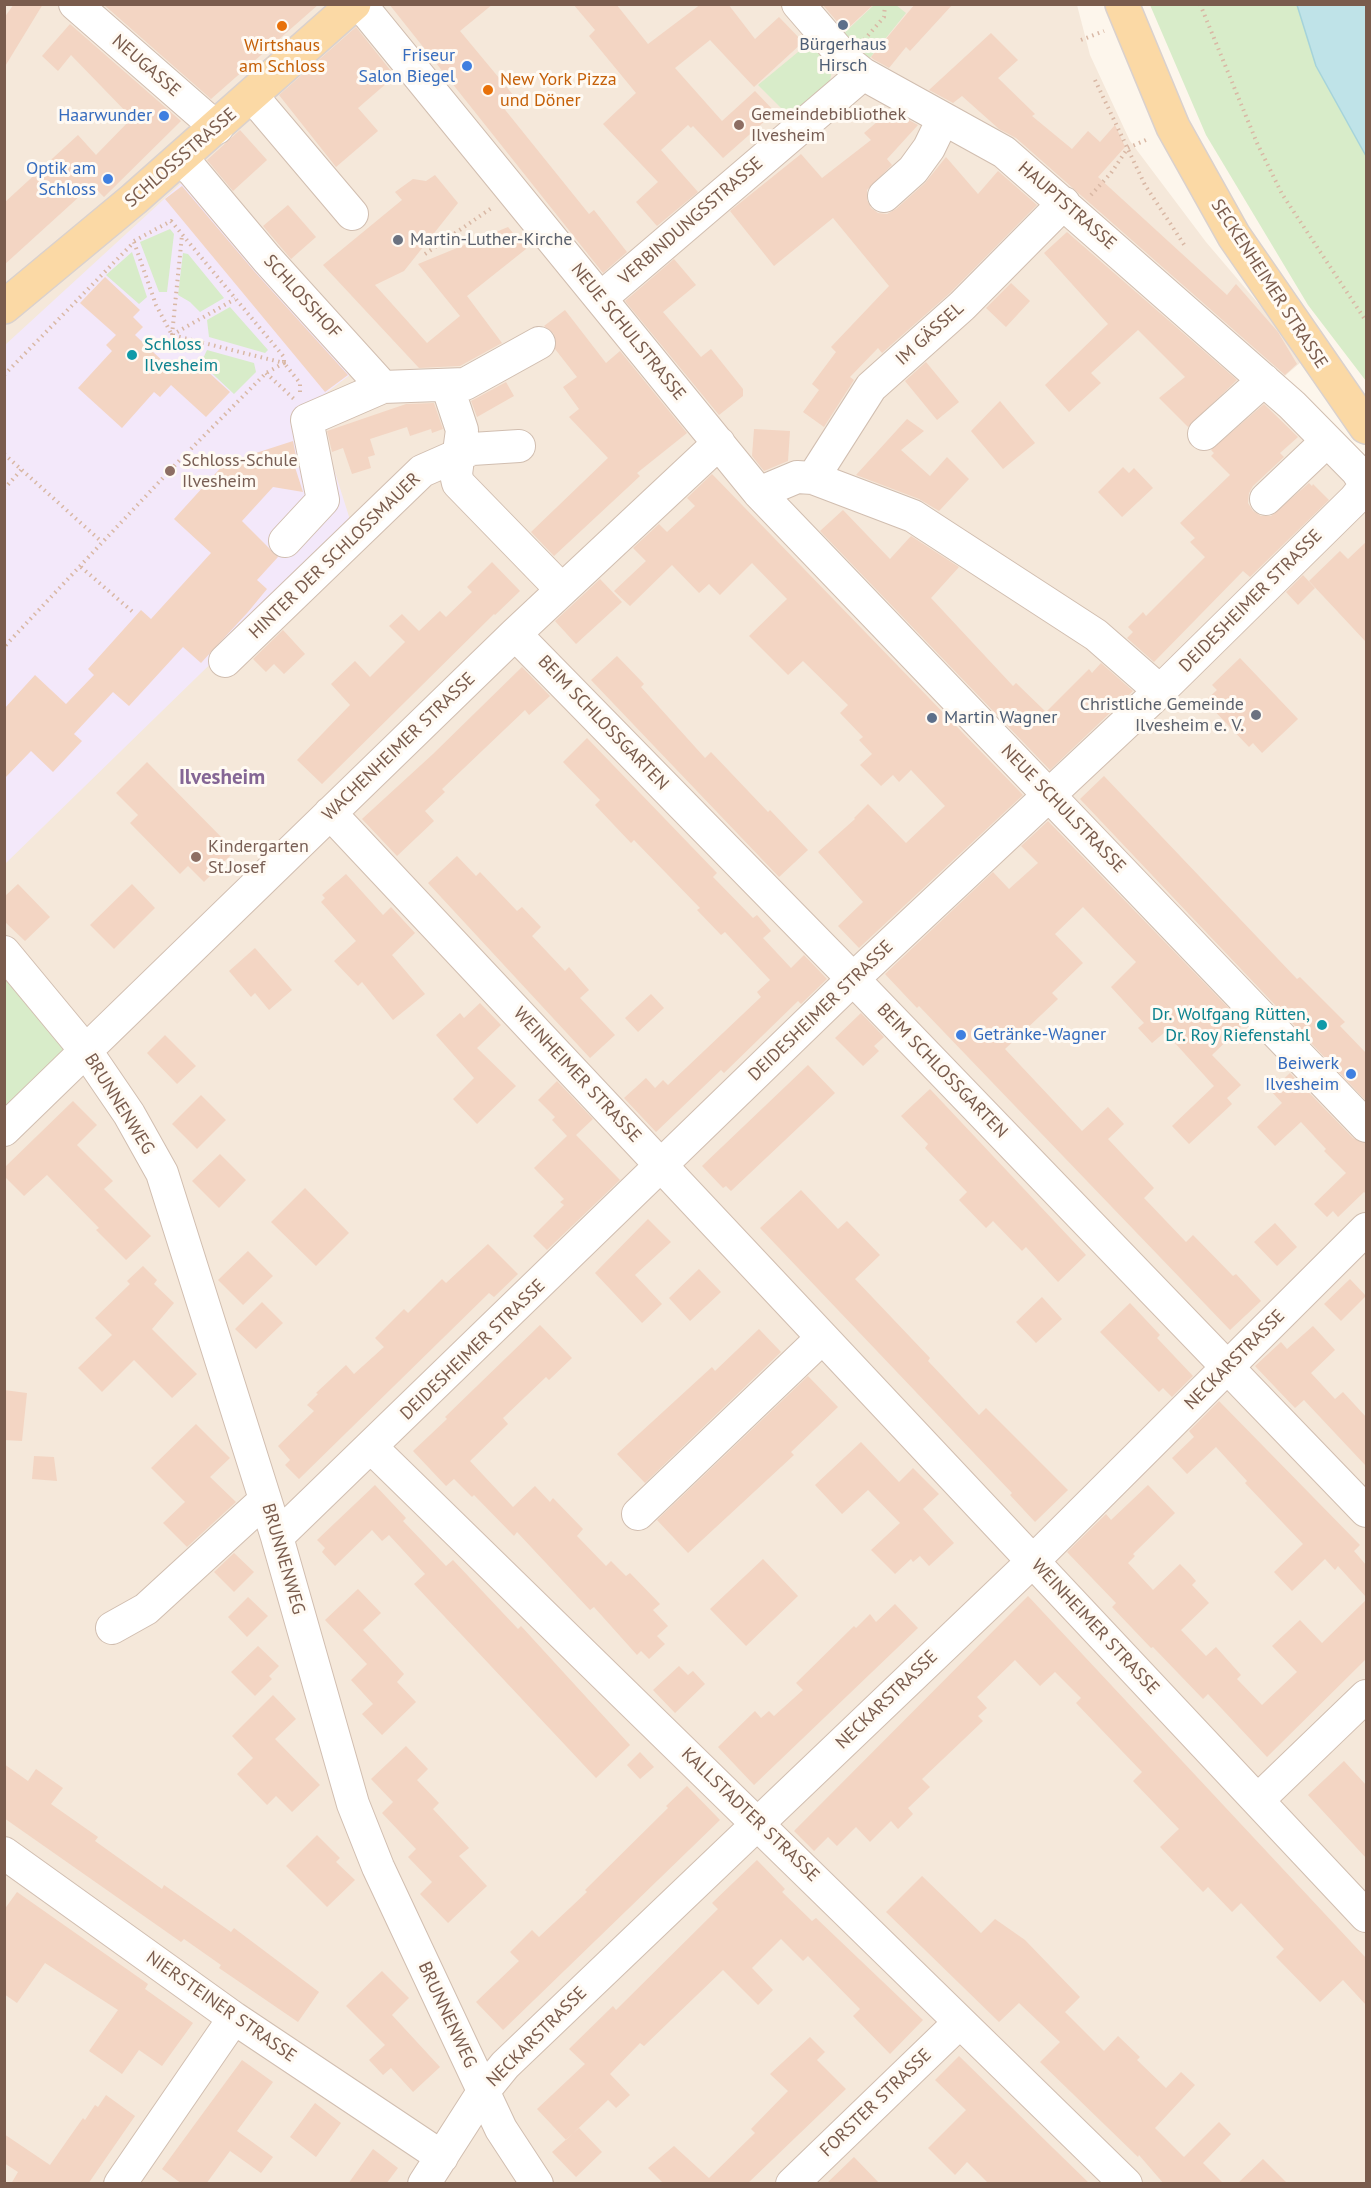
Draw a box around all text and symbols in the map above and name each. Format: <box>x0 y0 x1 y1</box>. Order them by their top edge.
marker: Bürgerhaus Hirsch <box>836 18 850 32</box>
marker: Wirtshaus am Schloss <box>275 19 289 33</box>
street label: NEUGASSE <box>107 30 185 102</box>
place label: Bürgerhaus Hirsch <box>799 34 887 76</box>
place label: Wirtshaus am Schloss <box>239 35 325 78</box>
place label: Friseur Salon Biegel <box>359 45 455 88</box>
marker: Friseur Salon Biegel <box>460 59 474 73</box>
place label: New York Pizza und Döner <box>500 69 617 112</box>
marker: New York Pizza und Döner <box>481 83 495 97</box>
street label: SCHLOSSSTRASSE <box>121 104 241 212</box>
place label: Gemeindebibliothek Ilvesheim <box>751 104 906 146</box>
place label: Haarwunder <box>58 105 152 127</box>
marker: Haarwunder <box>157 109 171 123</box>
marker: Gemeindebibliothek Ilvesheim <box>732 118 746 132</box>
street label: VERBINDUNGSSTRASSE <box>615 153 767 289</box>
street label: HAUPTSTRASSE <box>1013 157 1121 255</box>
place label: Optik am Schloss <box>26 158 96 201</box>
marker: Optik am Schloss <box>101 172 115 186</box>
street label: SECKENHEIMER STRASSE <box>1206 195 1332 373</box>
place label: Martin-Luther-Kirche <box>410 229 572 251</box>
marker: Martin-Luther-Kirche <box>391 233 405 247</box>
street label: SCHLOSSHOF <box>259 251 345 343</box>
street label: NEUE SCHULSTRASSE <box>566 259 690 405</box>
street label: IM GÄSSEL <box>892 298 968 370</box>
place label: Schloss Ilvesheim <box>144 334 218 376</box>
marker: Schloss Ilvesheim <box>125 348 139 362</box>
place label: Schloss-Schule Ilvesheim <box>182 450 298 492</box>
marker: Schloss-Schule Ilvesheim <box>163 464 177 478</box>
street label: HINTER DER SCHLOSSMAUER <box>245 468 425 644</box>
street label: DEIDESHEIMER STRASSE <box>1175 525 1327 677</box>
street label: BEIM SCHLOSSGARTEN <box>533 651 673 795</box>
street label: WACHENHEIMER STRASSE <box>318 668 480 826</box>
place label: Christliche Gemeinde Ilvesheim e. V. <box>1080 694 1244 736</box>
place label: Martin Wagner <box>944 707 1057 729</box>
marker: Christliche Gemeinde Ilvesheim e. V. <box>1249 708 1263 722</box>
marker: Martin Wagner <box>925 711 939 725</box>
street label: NEUE SCHULSTRASSE <box>996 740 1130 878</box>
district label: Ilvesheim <box>179 765 265 791</box>
place label: Kindergarten St.Josef <box>208 836 309 878</box>
marker: Kindergarten St.Josef <box>189 850 203 864</box>
street label: DEIDESHEIMER STRASSE <box>744 936 898 1086</box>
street label: BEIM SCHLOSSGARTEN <box>872 999 1012 1143</box>
street label: WEINHEIMER STRASSE <box>509 1003 645 1147</box>
place label: Dr. Wolfgang Rütten, Dr. Roy Riefenstahl <box>1152 1004 1310 1046</box>
marker: Dr. Wolfgang Rütten, Dr. Roy Riefenstahl <box>1315 1018 1329 1032</box>
place label: Getränke-Wagner <box>973 1024 1106 1046</box>
marker: Getränke-Wagner <box>954 1028 968 1042</box>
street label: BRUNNENWEG <box>79 1050 159 1158</box>
place label: Beiwerk Ilvesheim <box>1265 1053 1339 1096</box>
marker: Beiwerk Ilvesheim <box>1344 1067 1358 1081</box>
street label: DEIDESHEIMER STRASSE <box>396 1275 550 1425</box>
street label: NECKARSTRASSE <box>1180 1305 1290 1415</box>
street label: BRUNNENWEG <box>257 1501 309 1617</box>
street label: WEINHEIMER STRASSE <box>1027 1555 1163 1699</box>
street label: NECKARSTRASSE <box>832 1646 942 1754</box>
street label: KALLSTADTER STRASSE <box>676 1743 824 1887</box>
street label: NIERSTEINER STRASSE <box>142 1947 300 2067</box>
street label: BRUNNENWEG <box>413 1959 481 2071</box>
street label: NECKARSTRASSE <box>482 1982 592 2092</box>
street label: FORSTER STRASSE <box>816 2044 936 2162</box>

